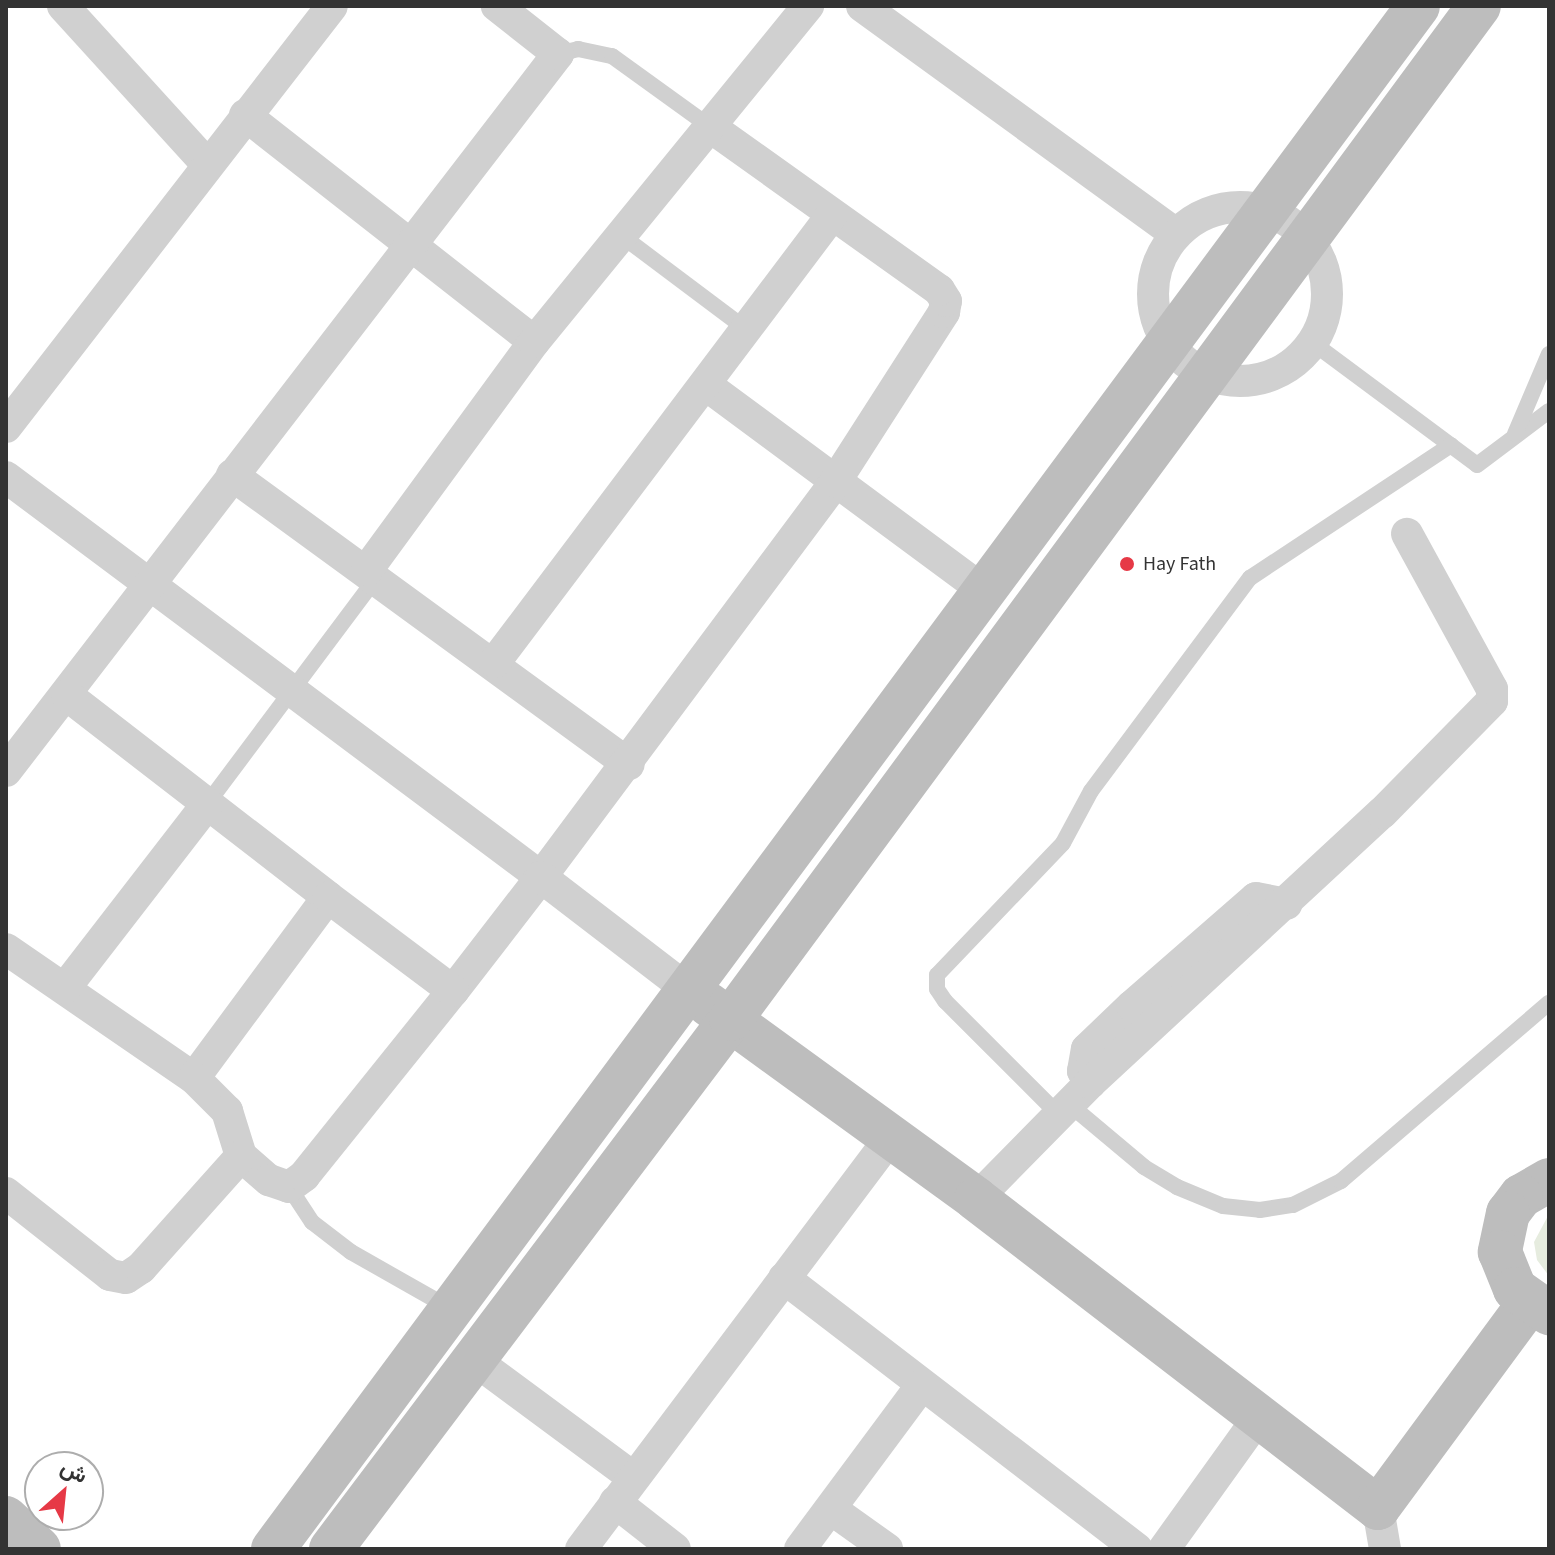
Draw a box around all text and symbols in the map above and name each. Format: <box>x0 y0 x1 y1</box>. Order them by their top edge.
place label: Hay Fath <box>1143 552 1216 576</box>
marker: Hay Fath <box>1118 555 1136 573</box>
north arrow <box>24 1451 104 1531</box>
text: ش <box>55 1451 93 1492</box>

